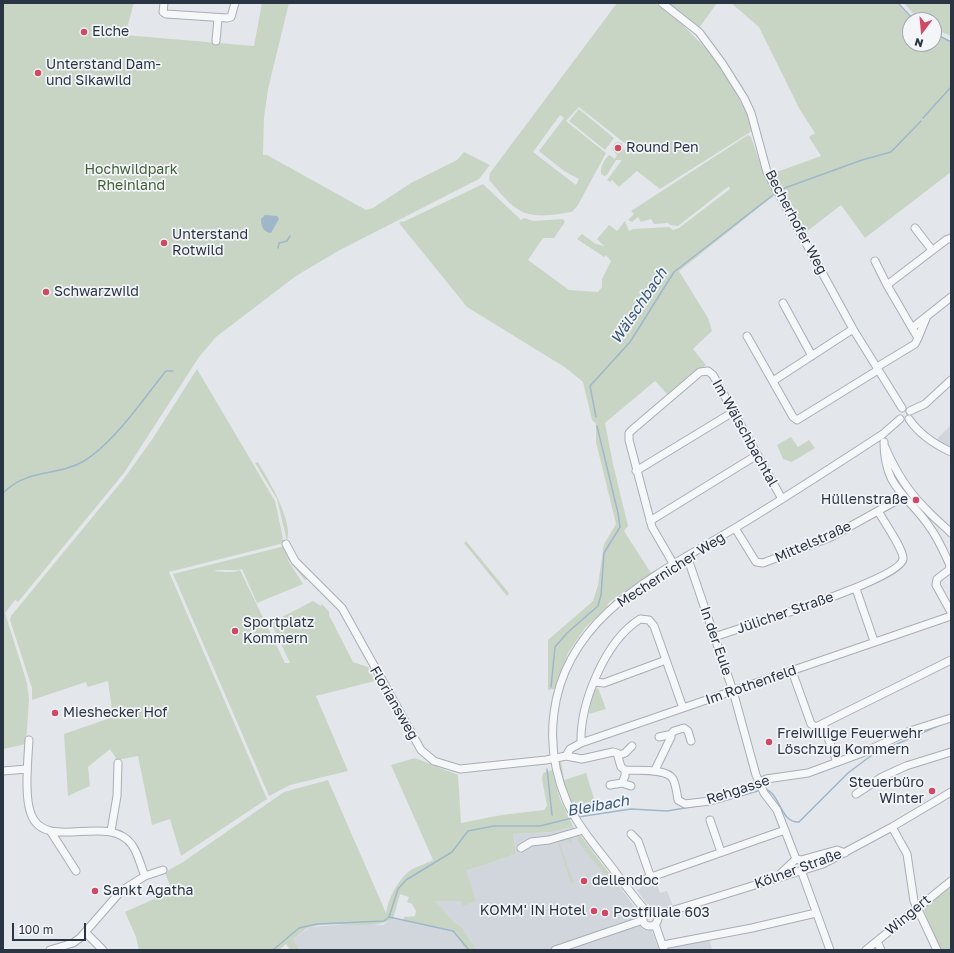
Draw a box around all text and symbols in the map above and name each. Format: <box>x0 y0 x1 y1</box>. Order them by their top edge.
north arrow <box>902 12 942 52</box>
place label: Elche <box>92 24 129 40</box>
marker: Elche <box>79 27 89 37</box>
text: N <box>913 36 925 50</box>
place label: Unterstand Dam- und Sikawild <box>46 57 161 90</box>
marker: Unterstand Dam- und Sikawild <box>33 68 43 78</box>
place label: Round Pen <box>626 140 699 156</box>
marker: Round Pen <box>613 143 623 153</box>
park label: Hochwildpark Rheinland <box>84 162 178 194</box>
street label: Becherhofer Weg <box>761 167 831 277</box>
place label: Unterstand Rotwild <box>172 227 248 260</box>
marker: Unterstand Rotwild <box>159 238 169 248</box>
water label: Wälschbach <box>607 265 671 347</box>
place label: Schwarzwild <box>54 284 139 300</box>
marker: Schwarzwild <box>41 287 51 297</box>
street label: Im Wälschbachtal <box>709 377 781 489</box>
place label: Hüllenstraße <box>821 492 908 508</box>
marker: Hüllenstraße <box>911 495 921 505</box>
street label: Mittelstraße <box>772 518 854 566</box>
street label: Mechernicher Weg <box>614 529 728 611</box>
street label: Jülicher Straße <box>734 589 836 637</box>
street label: In der Eule <box>696 604 736 678</box>
place label: Sportplatz Kommern <box>243 615 314 648</box>
marker: Sportplatz Kommern <box>230 626 240 636</box>
street label: Im Rothenfeld <box>703 662 799 708</box>
street label: Floriansweg <box>366 663 422 743</box>
place label: Mieshecker Hof <box>63 705 167 721</box>
marker: Mieshecker Hof <box>50 708 60 718</box>
place label: Freiwillige Feuerwehr Löschzug Kommern <box>777 726 923 758</box>
marker: Freiwillige Feuerwehr Löschzug Kommern <box>764 737 774 747</box>
street label: Rehgasse <box>704 772 772 808</box>
place label: Steuerbüro Winter <box>849 775 924 808</box>
marker: Steuerbüro Winter <box>927 786 937 796</box>
water label: Bleibach <box>566 792 630 820</box>
street label: Kölner Straße <box>752 845 844 893</box>
place label: dellendoc <box>592 873 659 889</box>
marker: dellendoc <box>579 876 589 886</box>
place label: Sankt Agatha <box>103 883 194 899</box>
marker: Sankt Agatha <box>90 886 100 896</box>
street label: Wingert <box>882 891 934 939</box>
place label: KOMM' IN Hotel <box>480 903 586 919</box>
place label: Postfiliale 603 <box>613 905 710 921</box>
marker: KOMM' IN Hotel <box>589 906 599 916</box>
marker: Postfiliale 603 <box>600 908 610 918</box>
scale bar <box>14 915 88 941</box>
text: 100 m <box>19 922 53 937</box>

